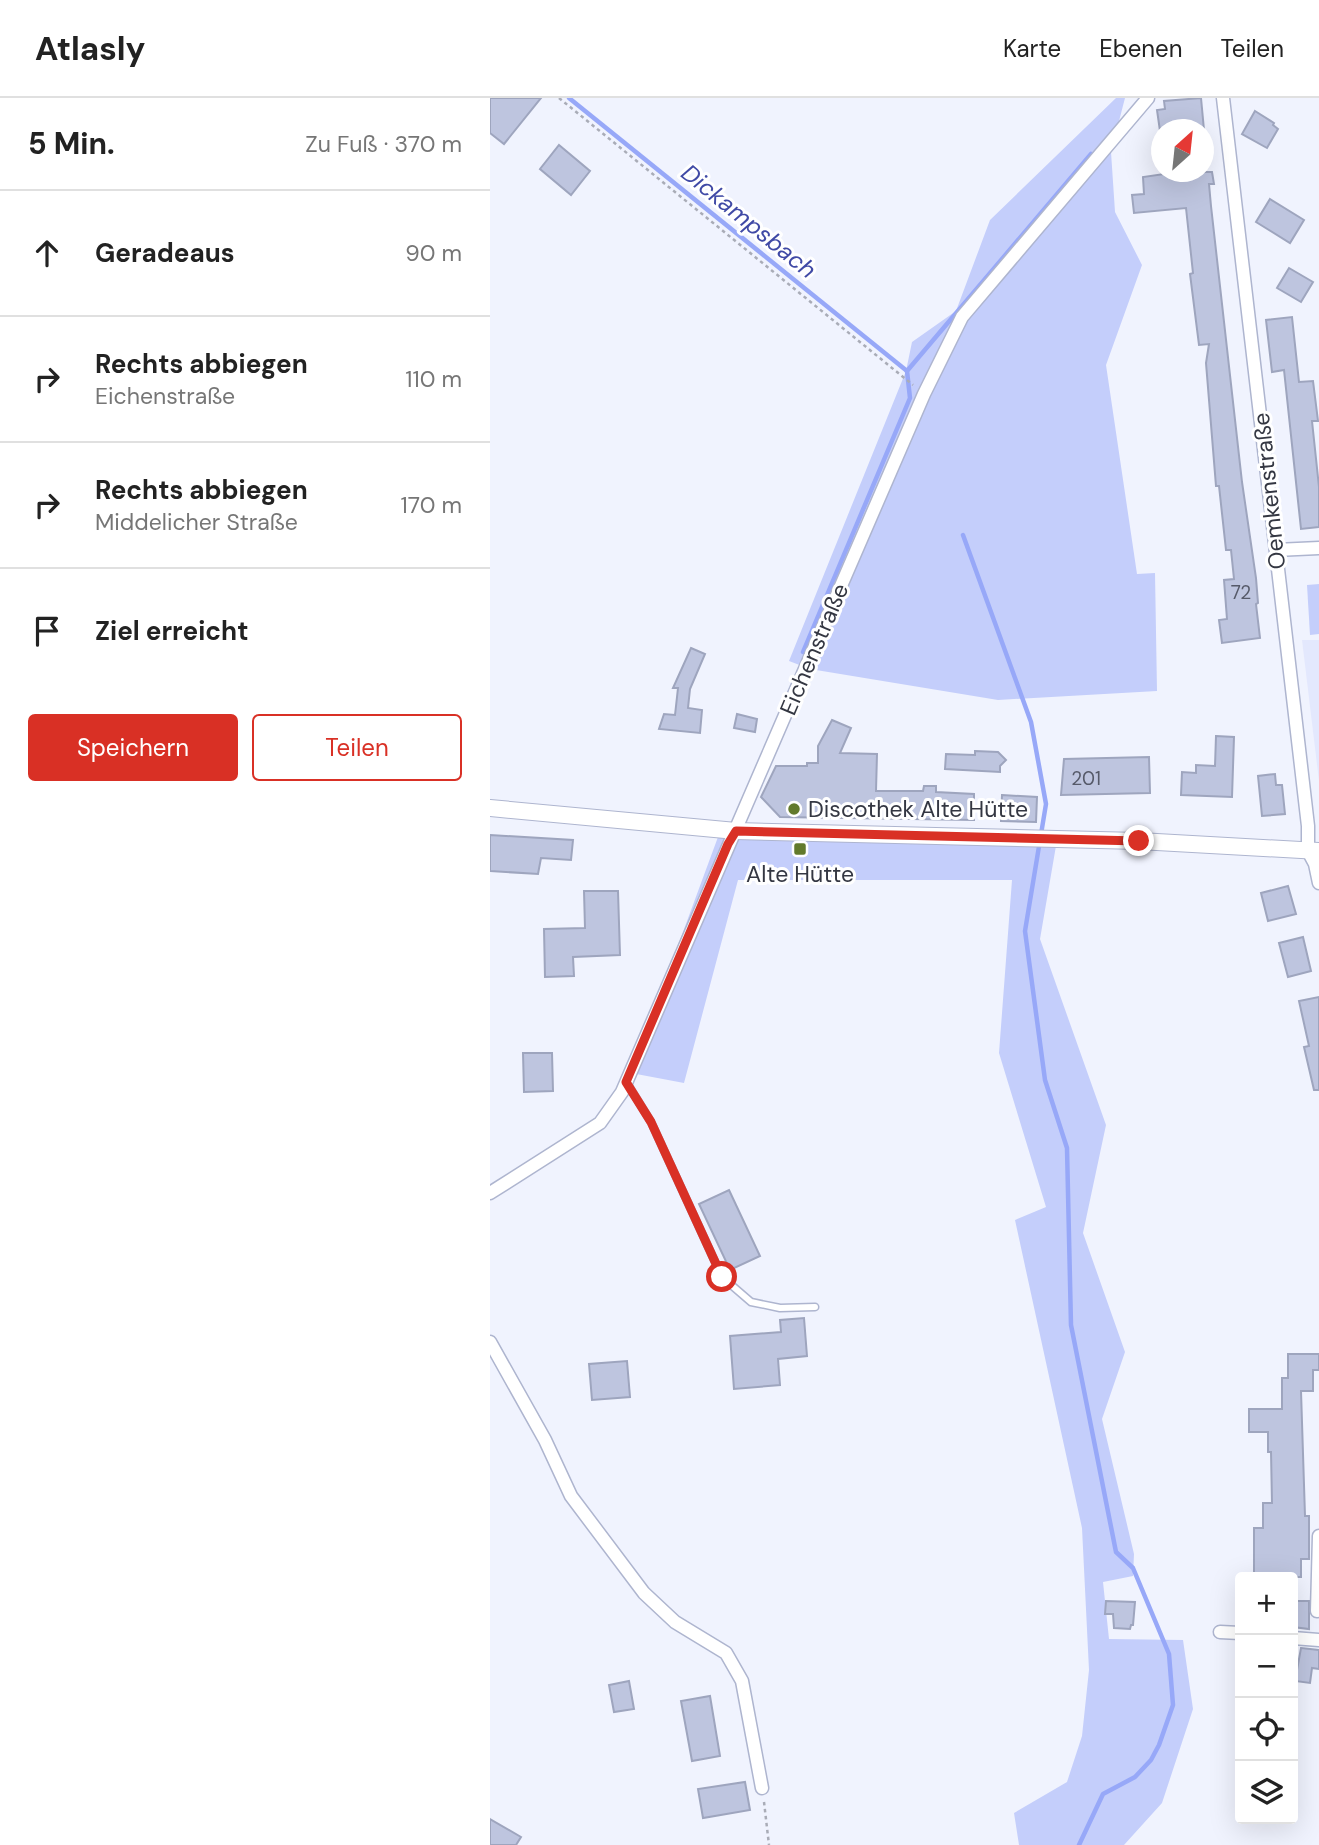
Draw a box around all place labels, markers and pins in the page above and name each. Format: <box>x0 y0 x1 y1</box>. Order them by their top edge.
place label: Discothek Alte Hütte <box>808 794 1028 824</box>
marker: Discothek Alte Hütte <box>786 801 802 817</box>
marker: Alte Hütte <box>792 841 808 857</box>
place label: Alte Hütte <box>746 859 854 889</box>

